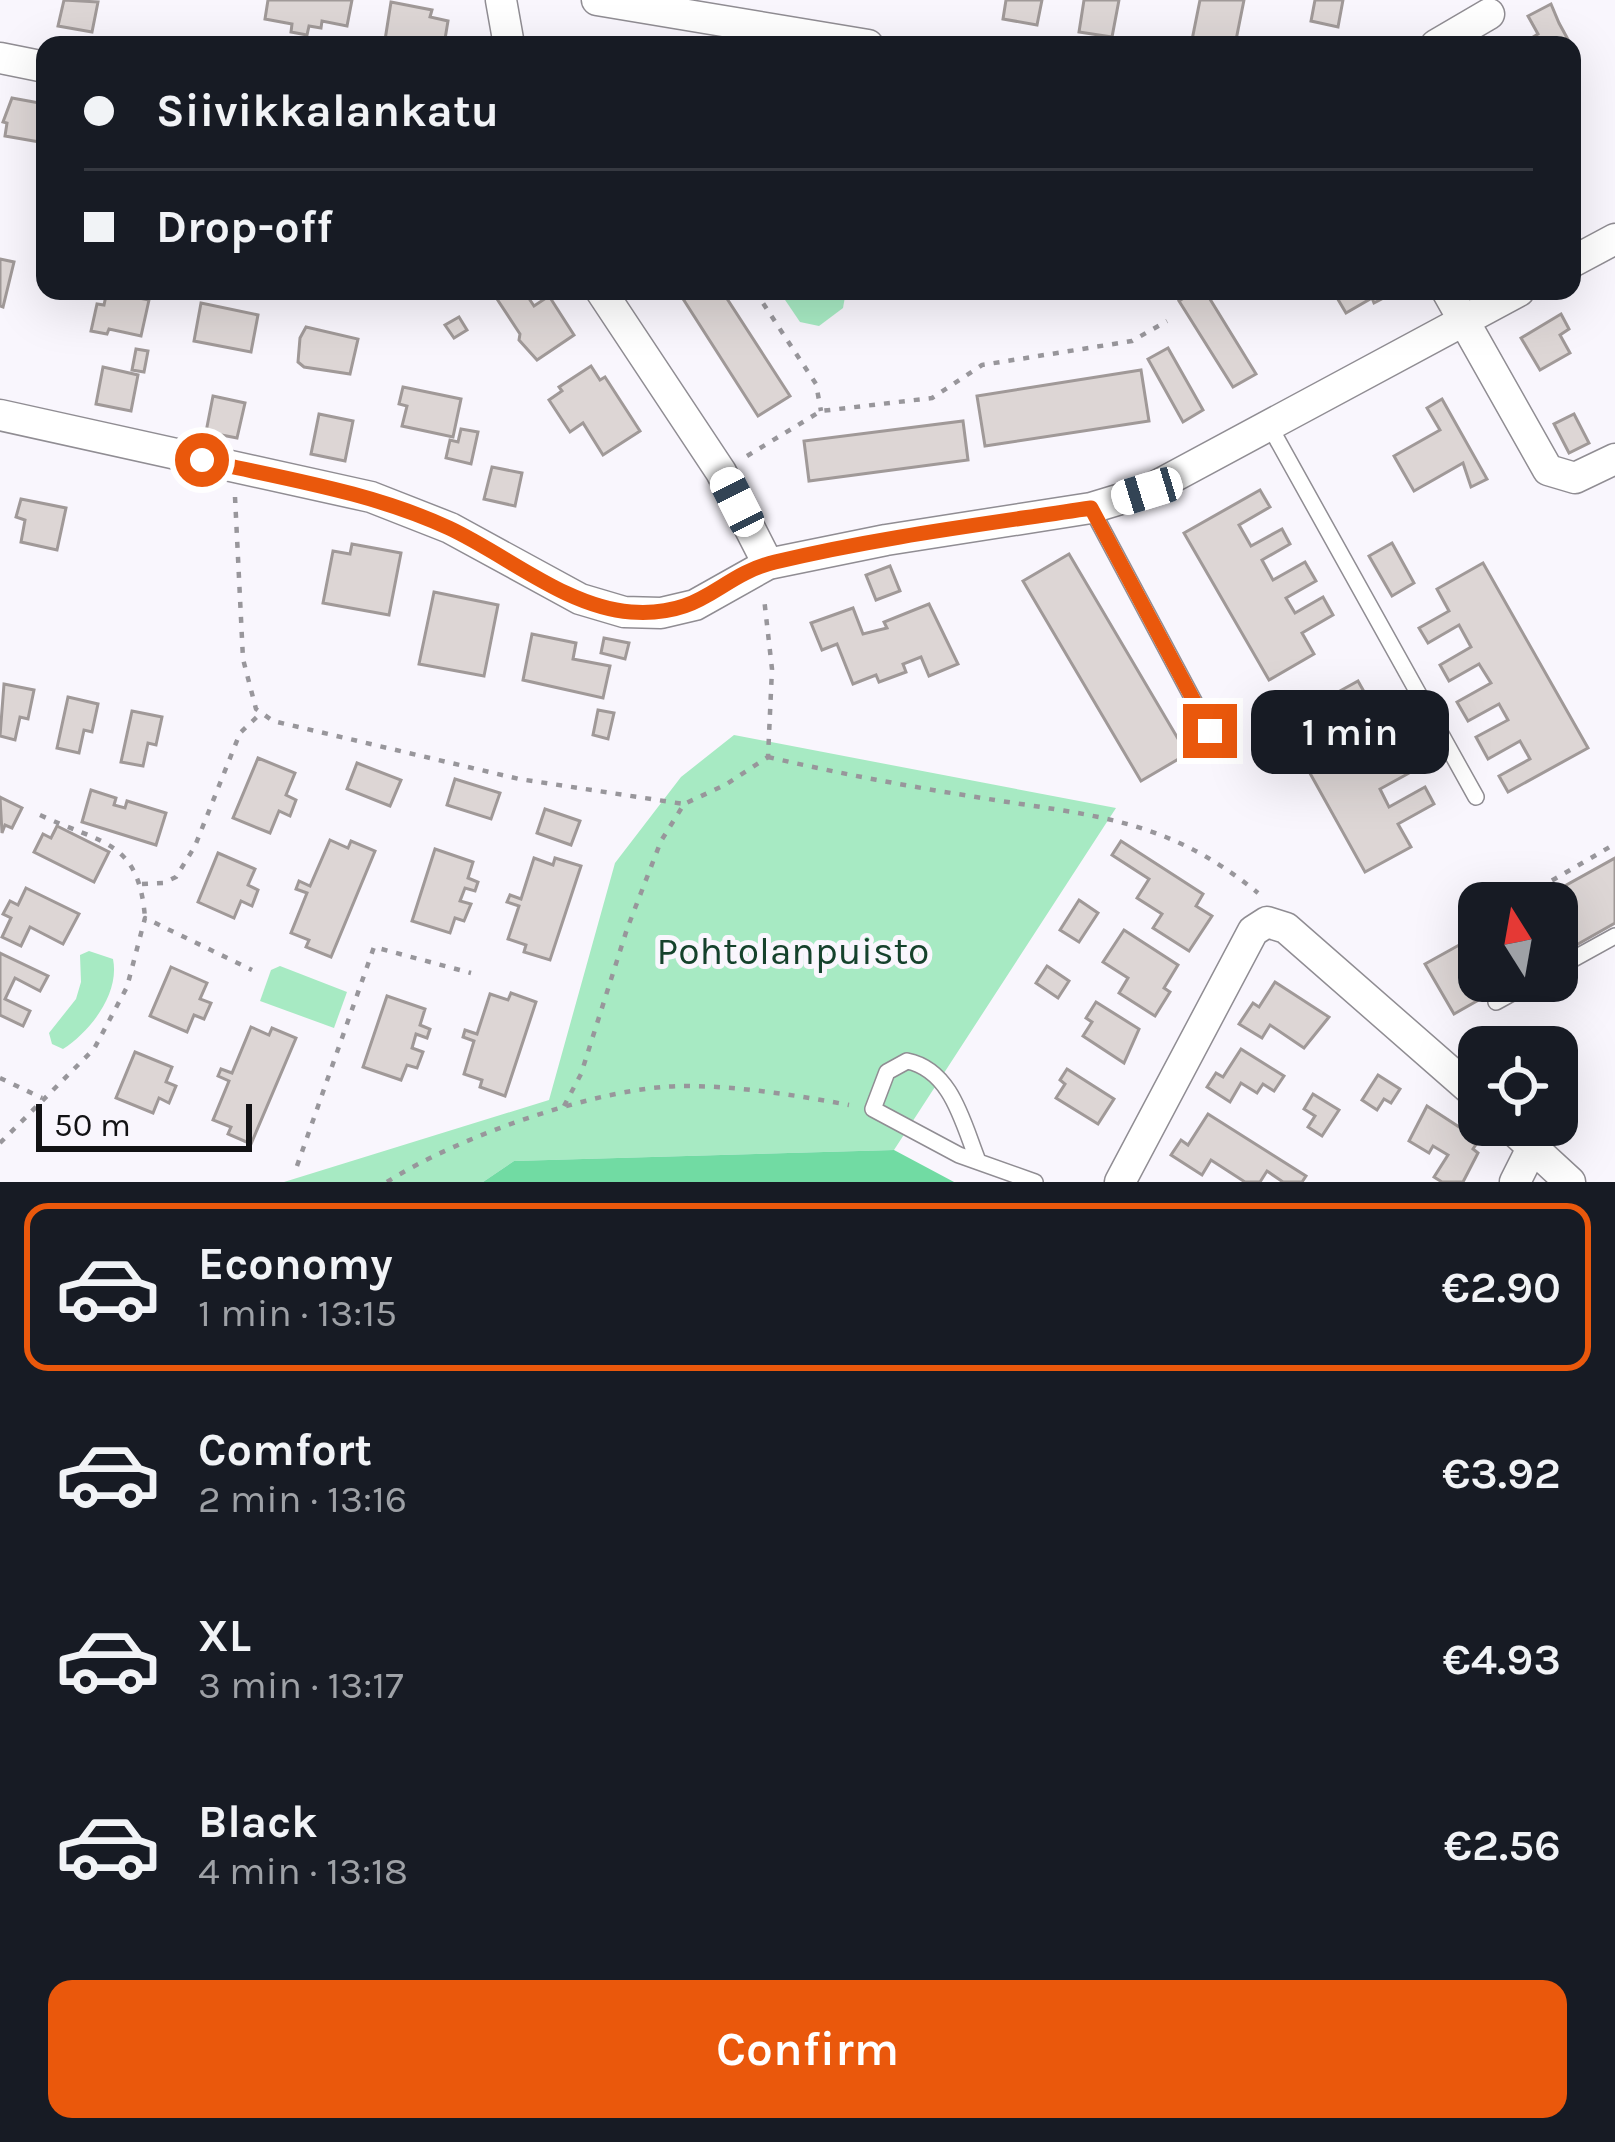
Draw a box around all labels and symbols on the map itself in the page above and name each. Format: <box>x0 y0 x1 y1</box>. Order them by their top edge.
route start <box>175 433 229 487</box>
car <box>705 462 769 542</box>
car <box>1107 463 1187 519</box>
callout: 1 min <box>1252 689 1450 773</box>
route end <box>1183 704 1237 758</box>
north arrow <box>1458 882 1578 1002</box>
park label: Pohtolanpuisto <box>657 928 929 974</box>
scale bar <box>36 1098 252 1151</box>

